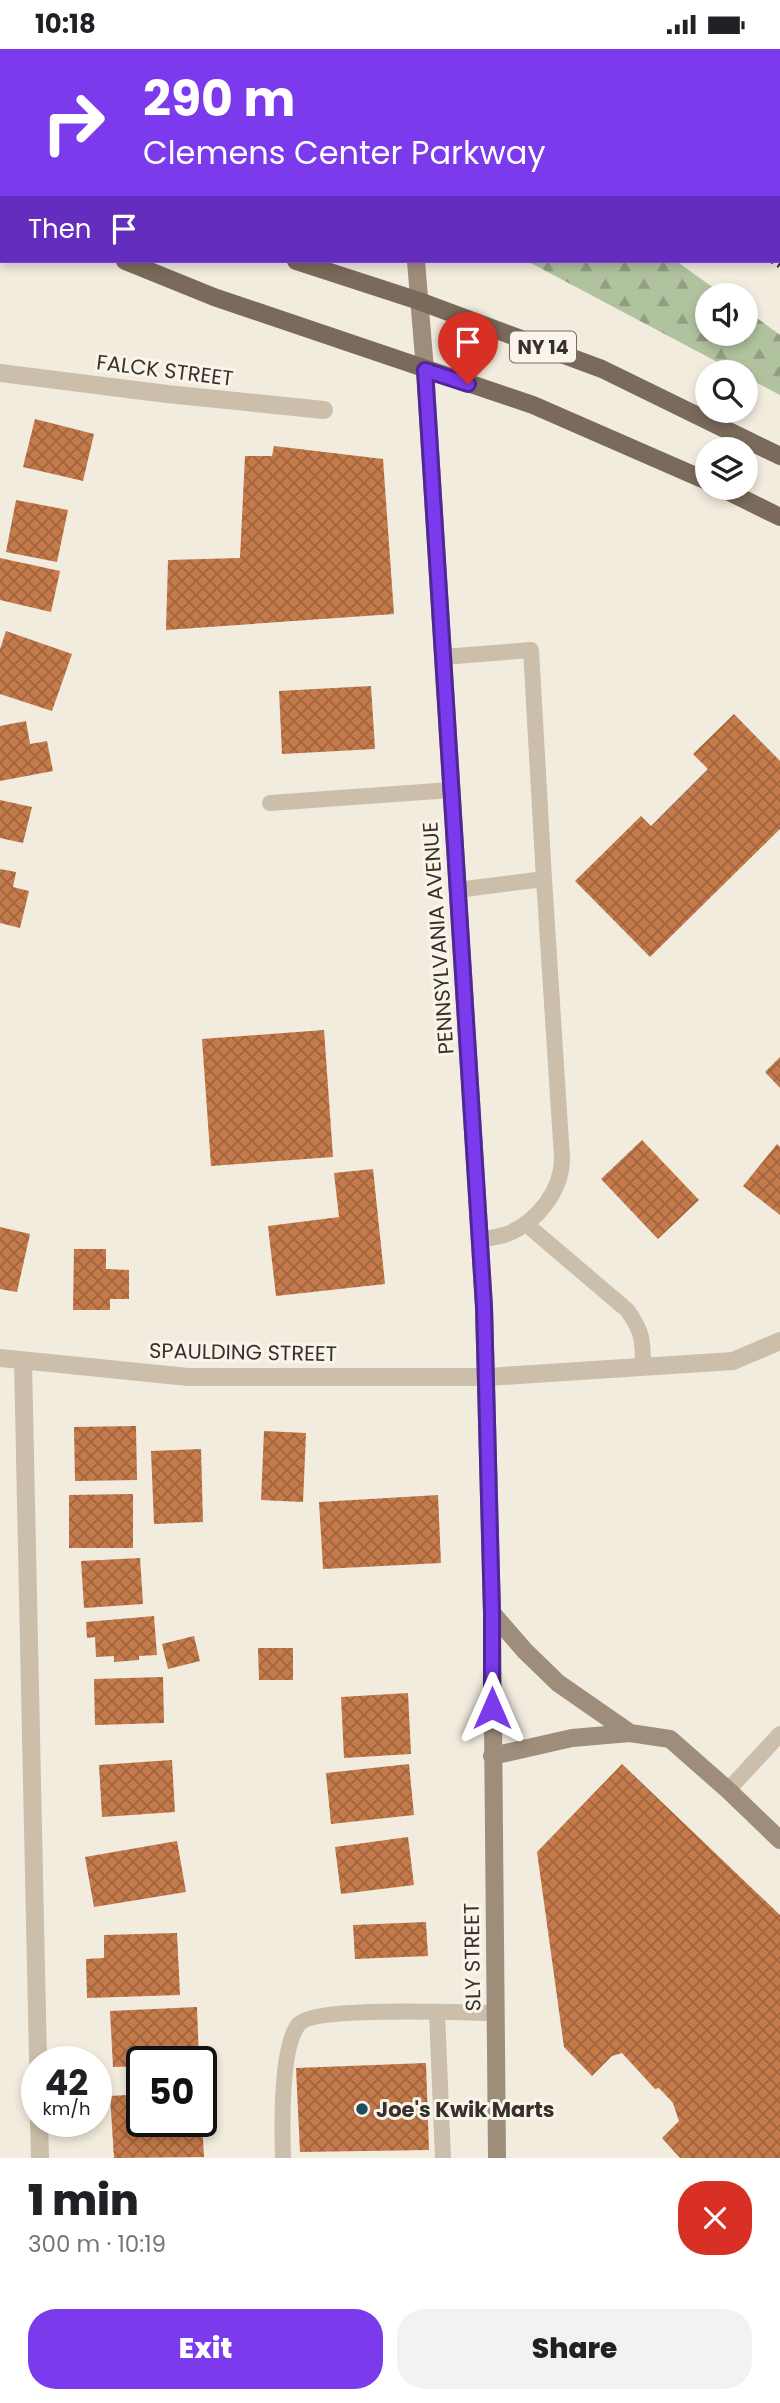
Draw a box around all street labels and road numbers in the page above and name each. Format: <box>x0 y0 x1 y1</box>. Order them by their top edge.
road number: NY 14 <box>510 331 576 363</box>
street label: FALCK STREET <box>95 347 235 393</box>
street label: PENNSYLVANIA AVENUE <box>415 821 461 1055</box>
street label: SPAULDING STREET <box>149 1336 337 1368</box>
street label: SLY STREET <box>457 1902 487 2012</box>

